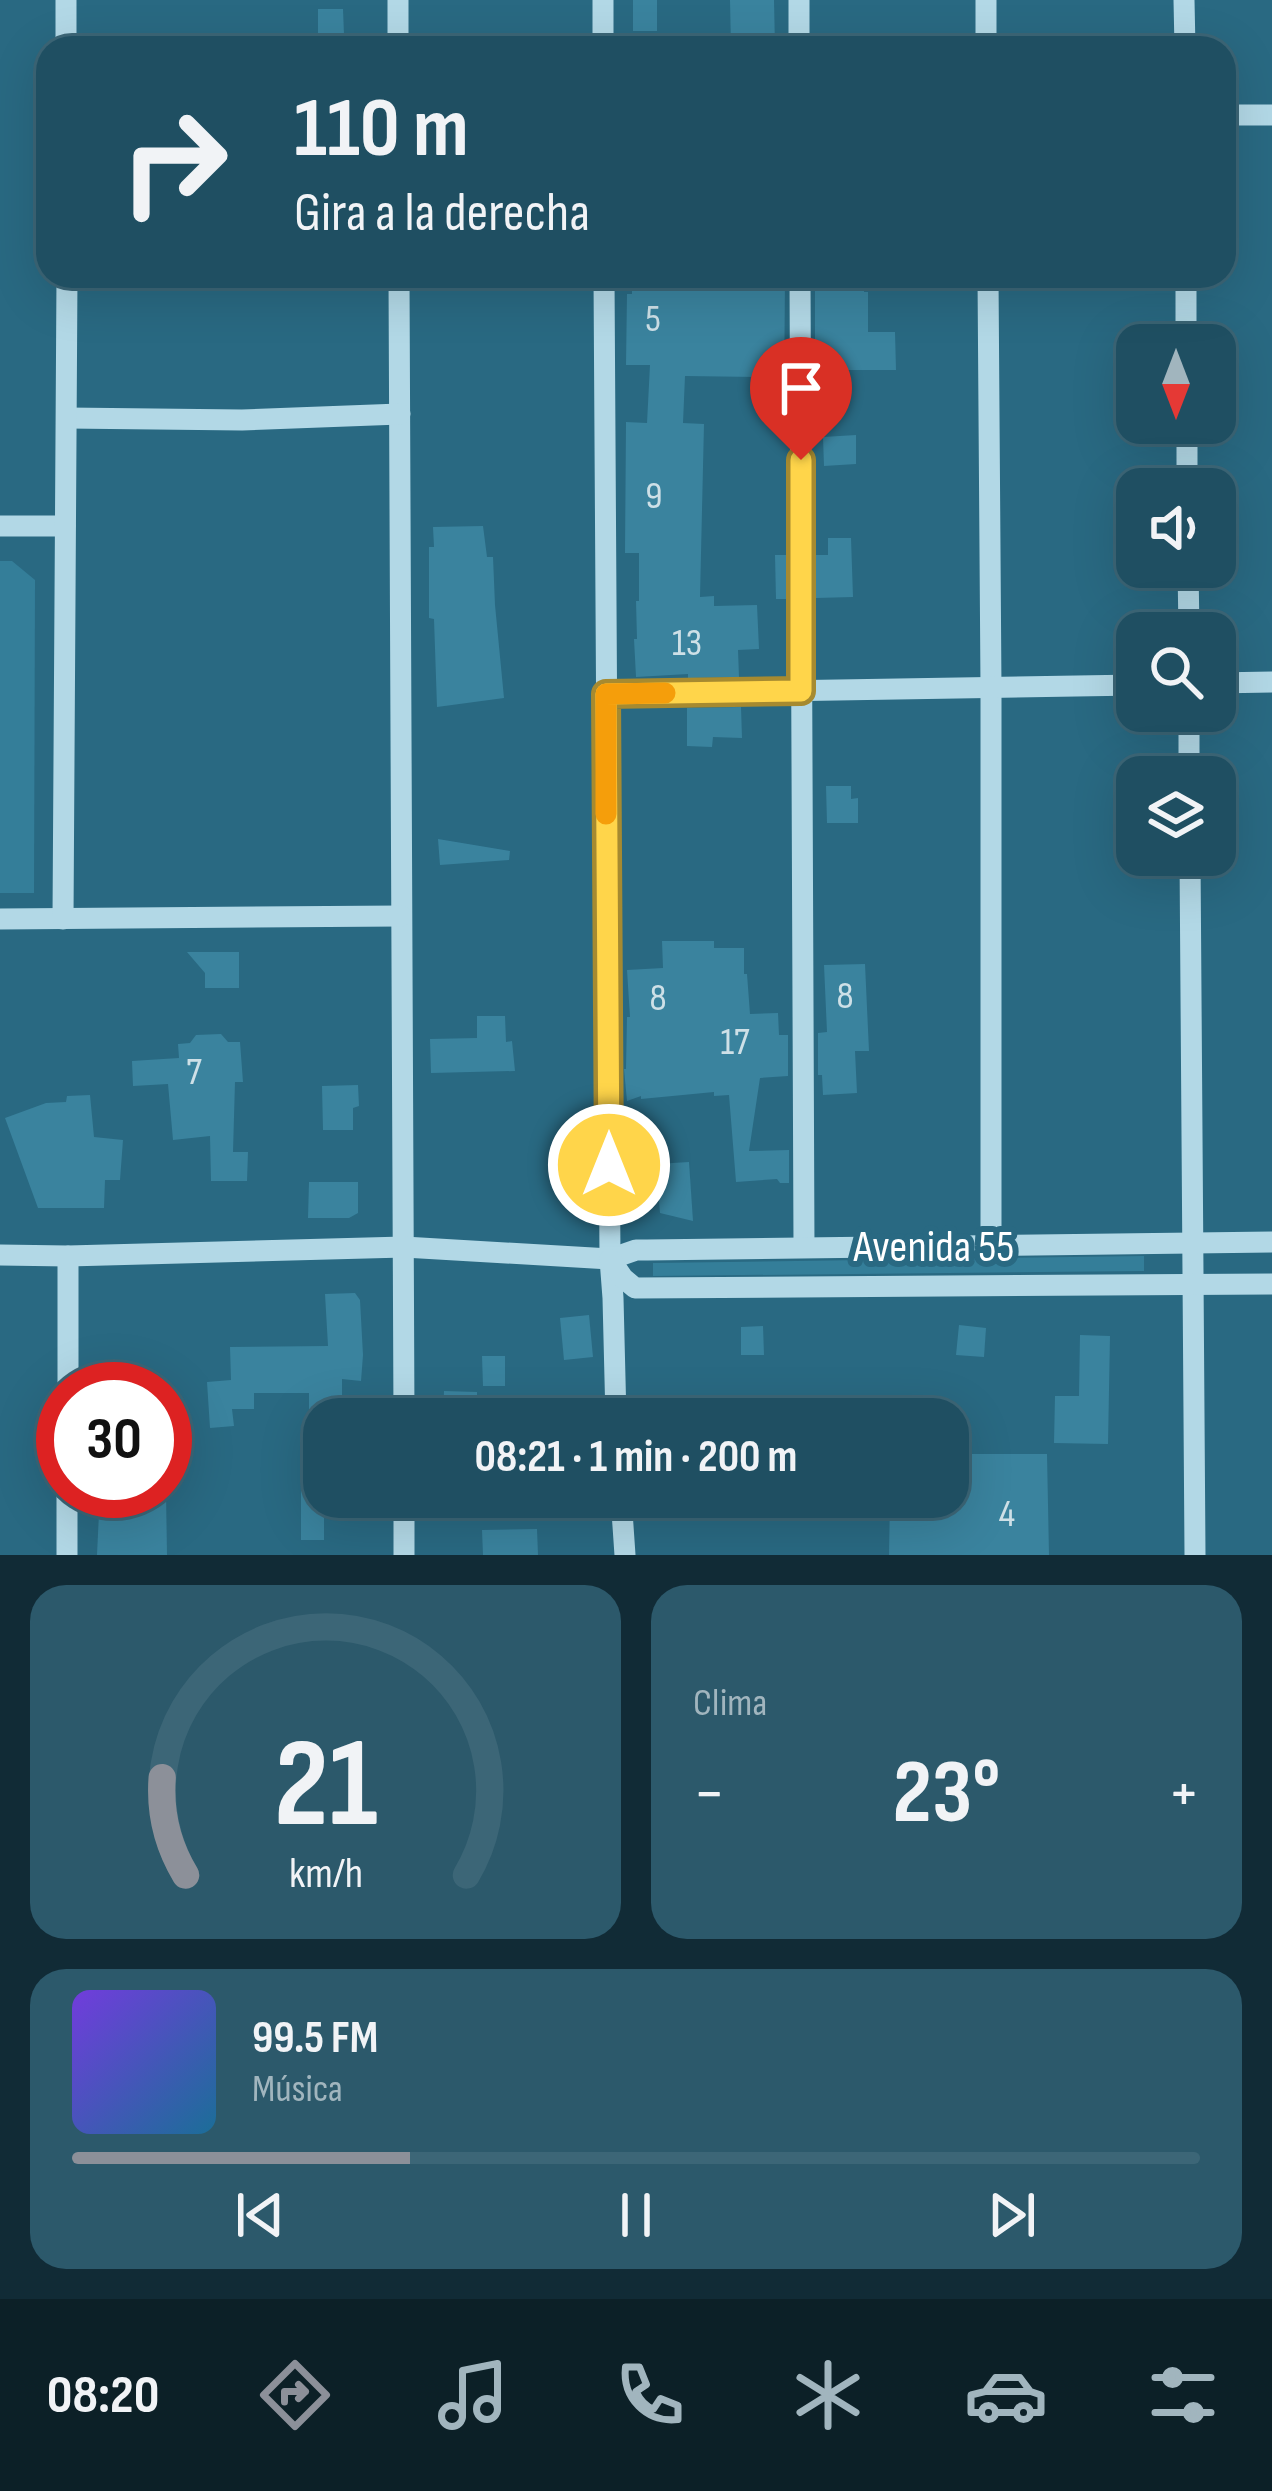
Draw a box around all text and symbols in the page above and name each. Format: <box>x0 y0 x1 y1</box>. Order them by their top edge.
text: 110 m <box>294 79 469 180</box>
icon: right <box>96 84 252 240</box>
text: Gira a la derecha <box>294 181 590 246</box>
house number: 5 <box>645 296 661 343</box>
north arrow <box>1116 324 1236 444</box>
map controls <box>1116 324 1236 876</box>
pin <box>750 337 852 460</box>
icon: arrive <box>768 355 834 421</box>
button: sound <box>1116 468 1236 588</box>
house number: 9 <box>645 473 663 520</box>
button: search <box>1116 612 1236 732</box>
house number: 13 <box>672 620 702 667</box>
button: layers <box>1116 756 1236 876</box>
house number: 8 <box>836 973 854 1020</box>
house number: 8 <box>649 975 667 1022</box>
house number: 17 <box>720 1019 750 1066</box>
house number: 7 <box>186 1049 202 1096</box>
position arrow <box>546 1102 672 1228</box>
street label: Avenida 55 <box>853 1220 1014 1275</box>
speed limit sign: 30 <box>36 1362 192 1518</box>
text: 08:21 · 1 min · 200 m <box>475 1430 797 1485</box>
house number: 4 <box>999 1491 1015 1538</box>
text: Clima <box>693 1680 767 1727</box>
text: 21 <box>274 1712 377 1861</box>
text: 23° <box>892 1740 1001 1848</box>
text: − <box>693 1755 725 1834</box>
text: + <box>1168 1755 1200 1834</box>
text: km/h <box>288 1848 363 1900</box>
text: 99.5 FM <box>252 2011 378 2066</box>
text: Música <box>252 2066 343 2113</box>
icon: previous <box>227 2182 293 2248</box>
icon: pause <box>603 2182 669 2248</box>
icon: next <box>979 2182 1045 2248</box>
icon: directions <box>253 2353 337 2437</box>
icon: music <box>431 2353 515 2437</box>
icon: phone <box>608 2353 692 2437</box>
icon: climate <box>786 2353 870 2437</box>
icon: car <box>964 2353 1048 2437</box>
icon: filters <box>1141 2353 1225 2437</box>
text: 08:20 <box>47 2363 159 2428</box>

